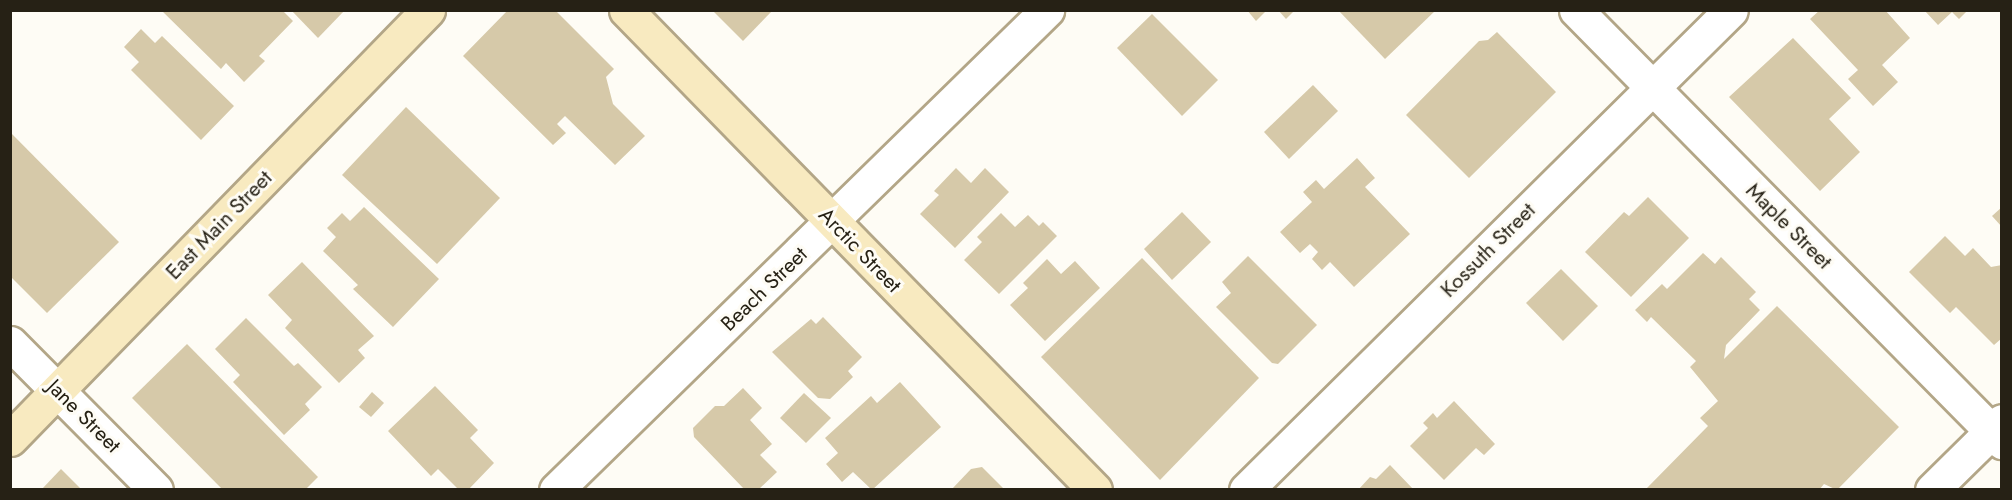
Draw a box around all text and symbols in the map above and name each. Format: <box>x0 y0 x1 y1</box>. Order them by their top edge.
street label: East Main Street <box>161 165 277 285</box>
street label: Maple Street <box>1741 178 1837 274</box>
street label: Kossuth Street <box>1436 198 1540 302</box>
street label: Arctic Street <box>814 203 906 297</box>
street label: Beach Street <box>716 242 812 336</box>
street label: Jane Street <box>42 374 126 458</box>

